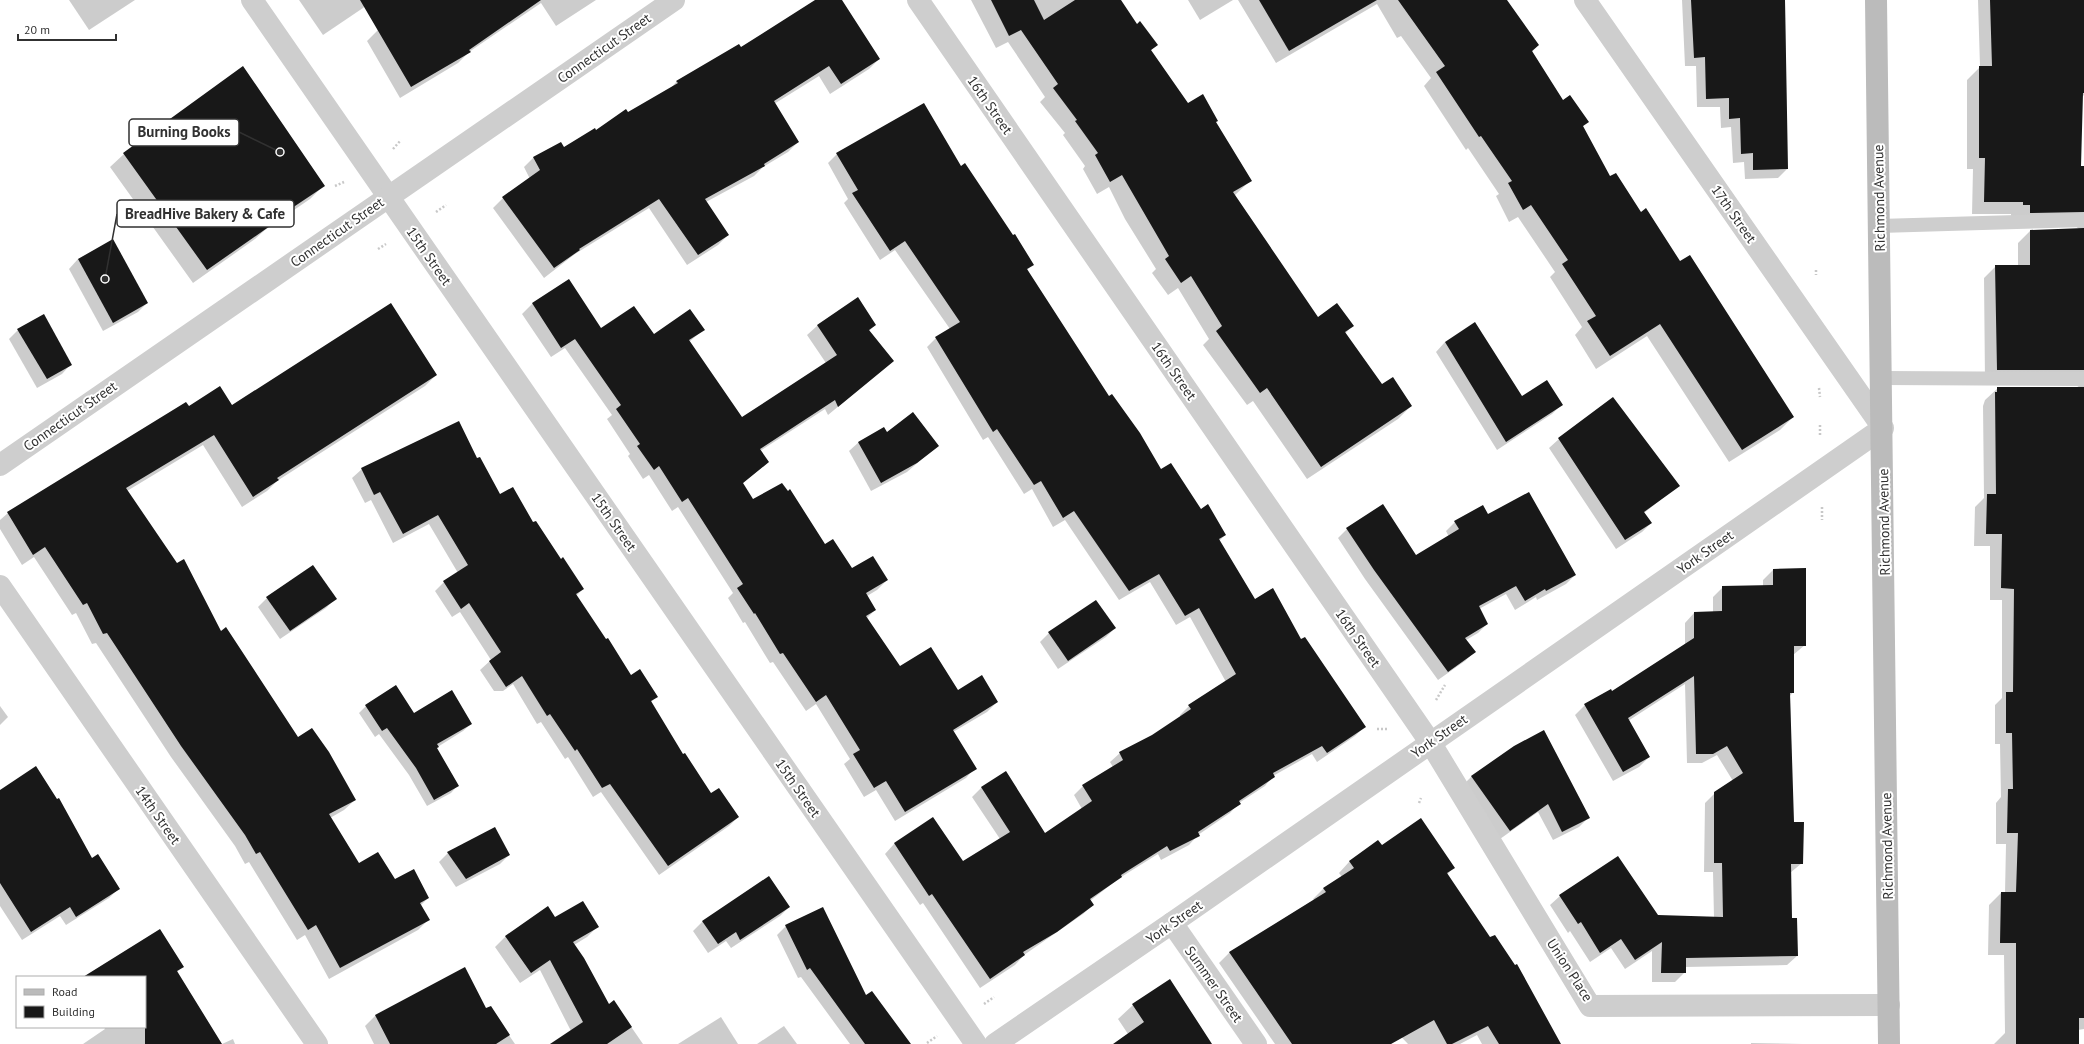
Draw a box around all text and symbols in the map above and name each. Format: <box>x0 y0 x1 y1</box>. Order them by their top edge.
street label: Connecticut Street <box>554 9 654 87</box>
scale bar <box>18 16 116 42</box>
text: 20 m <box>24 22 50 37</box>
street label: 16th Street <box>963 72 1017 138</box>
callout: Burning Books <box>129 119 239 146</box>
text: Burning Books <box>137 122 231 141</box>
street label: Richmond Avenue <box>1869 144 1889 252</box>
street label: 17th Street <box>1707 181 1761 247</box>
street label: Connecticut Street <box>287 193 387 271</box>
callout: BreadHive Bakery & Cafe <box>117 200 294 227</box>
text: BreadHive Bakery & Cafe <box>125 204 285 223</box>
street label: 15th Street <box>402 223 456 289</box>
street label: 16th Street <box>1147 338 1201 404</box>
street label: Connecticut Street <box>20 377 120 455</box>
street label: Richmond Avenue <box>1874 468 1894 576</box>
street label: 15th Street <box>587 489 641 555</box>
street label: York Street <box>1673 526 1737 578</box>
street label: 16th Street <box>1331 605 1385 671</box>
street label: York Street <box>1407 710 1471 762</box>
street label: 15th Street <box>771 755 825 821</box>
street label: 14th Street <box>131 782 185 848</box>
street label: Richmond Avenue <box>1877 792 1897 900</box>
street label: York Street <box>1142 896 1206 948</box>
street label: Union Place <box>1543 935 1597 1005</box>
street label: Summer Street <box>1181 942 1247 1026</box>
legend <box>16 976 146 1028</box>
text: Road <box>52 984 77 999</box>
text: Building <box>52 1004 95 1019</box>

